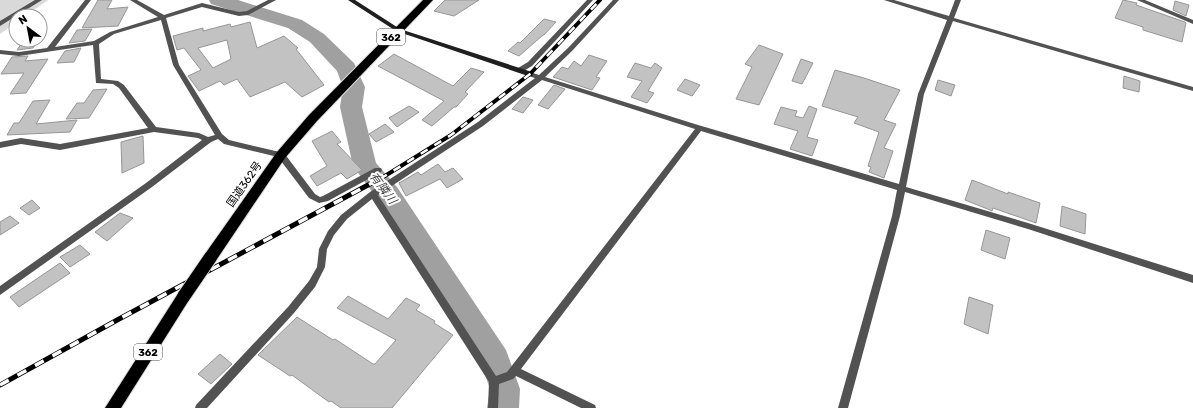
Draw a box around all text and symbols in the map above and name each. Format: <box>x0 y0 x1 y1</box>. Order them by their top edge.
north arrow <box>8 8 48 48</box>
text: N <box>16 12 30 28</box>
road number: 362 <box>377 29 405 45</box>
street label: 国道362号 <box>224 159 265 210</box>
water label: 有隣川 <box>367 169 401 208</box>
road number: 362 <box>134 344 162 360</box>

